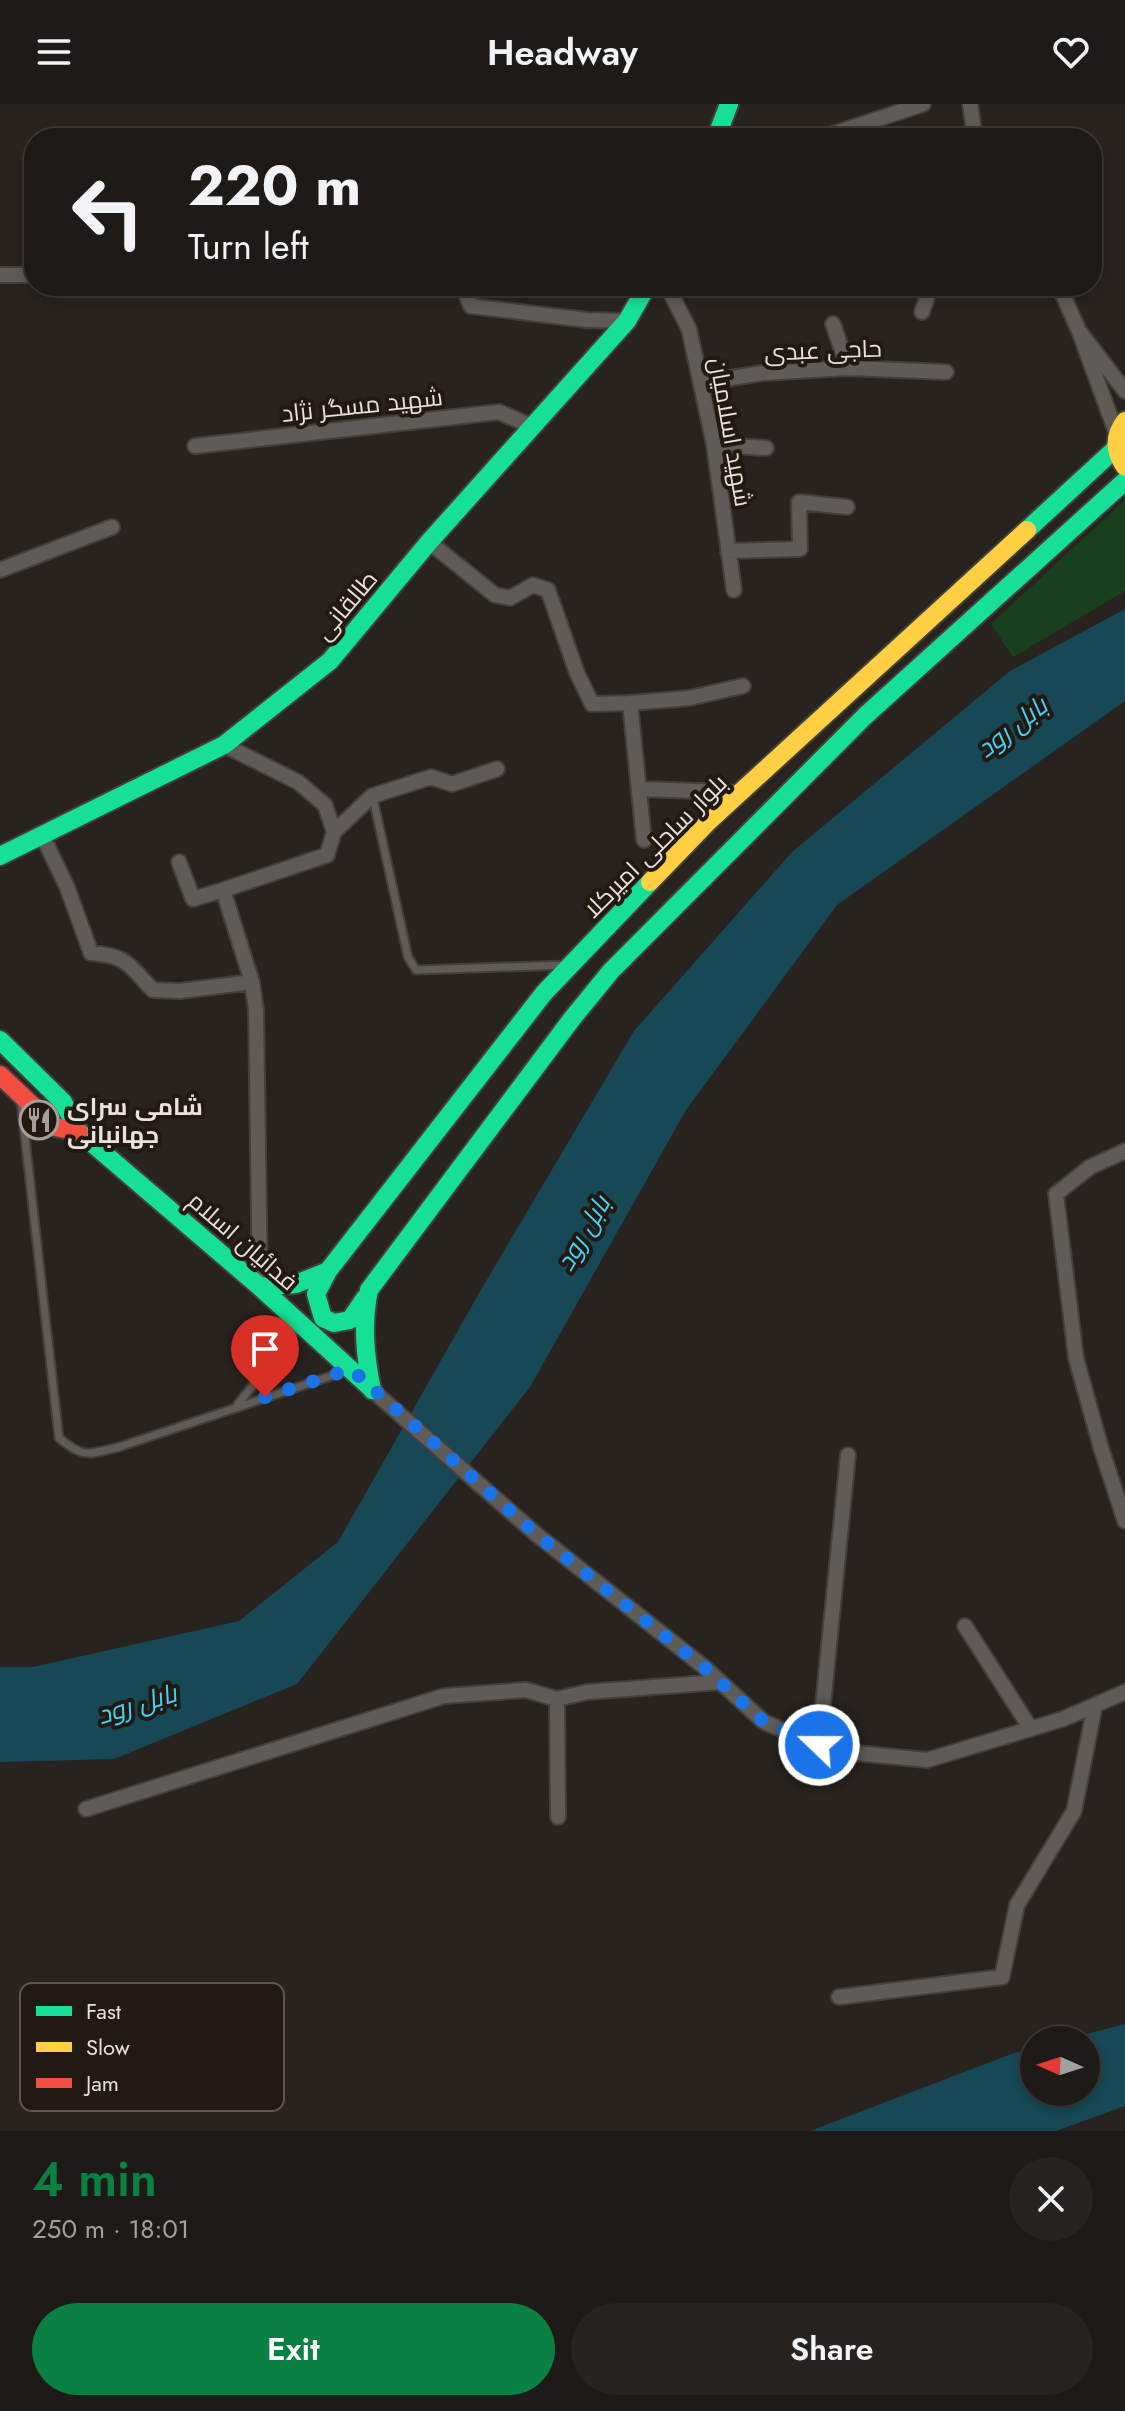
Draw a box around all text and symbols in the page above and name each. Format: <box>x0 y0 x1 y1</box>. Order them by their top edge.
text: Headway <box>487 26 638 78</box>
icon: menu <box>32 30 76 74</box>
icon: heart <box>1049 30 1093 74</box>
text: 220 m <box>188 145 361 226</box>
icon: left <box>56 160 160 264</box>
text: Turn left <box>188 220 309 272</box>
street label: حاجی عبدی <box>764 330 882 370</box>
street label: شهید اسلامیان <box>701 355 761 509</box>
street label: شهید مسگر نژاد <box>280 379 444 431</box>
street label: طالقانی <box>306 563 386 647</box>
water label: بابل رود <box>968 686 1057 767</box>
street label: بلوار ساحلی امیرکلا <box>575 766 735 926</box>
place label: شامی سرای جهانبانی <box>67 1089 203 1152</box>
restaurant icon: شامی سرای جهانبانی <box>18 1099 60 1141</box>
street label: فدائیان اسلام <box>181 1183 305 1299</box>
water label: بابل رود <box>546 1187 621 1278</box>
pin <box>231 1315 299 1397</box>
icon: arrive <box>243 1327 287 1371</box>
water label: بابل رود <box>93 1673 183 1734</box>
position arrow <box>777 1703 861 1787</box>
legend <box>20 1983 284 2111</box>
text: Fast <box>86 1995 122 2027</box>
north arrow <box>1020 2026 1100 2106</box>
map controls <box>1020 2026 1100 2106</box>
text: Slow <box>86 2031 130 2063</box>
text: Jam <box>83 2067 119 2099</box>
text: 4 min <box>32 2145 157 2214</box>
button: close <box>1009 2157 1093 2241</box>
text: 250 m · 18:01 <box>32 2210 190 2248</box>
button: Exit <box>32 2303 555 2395</box>
button: Share <box>571 2303 1093 2395</box>

